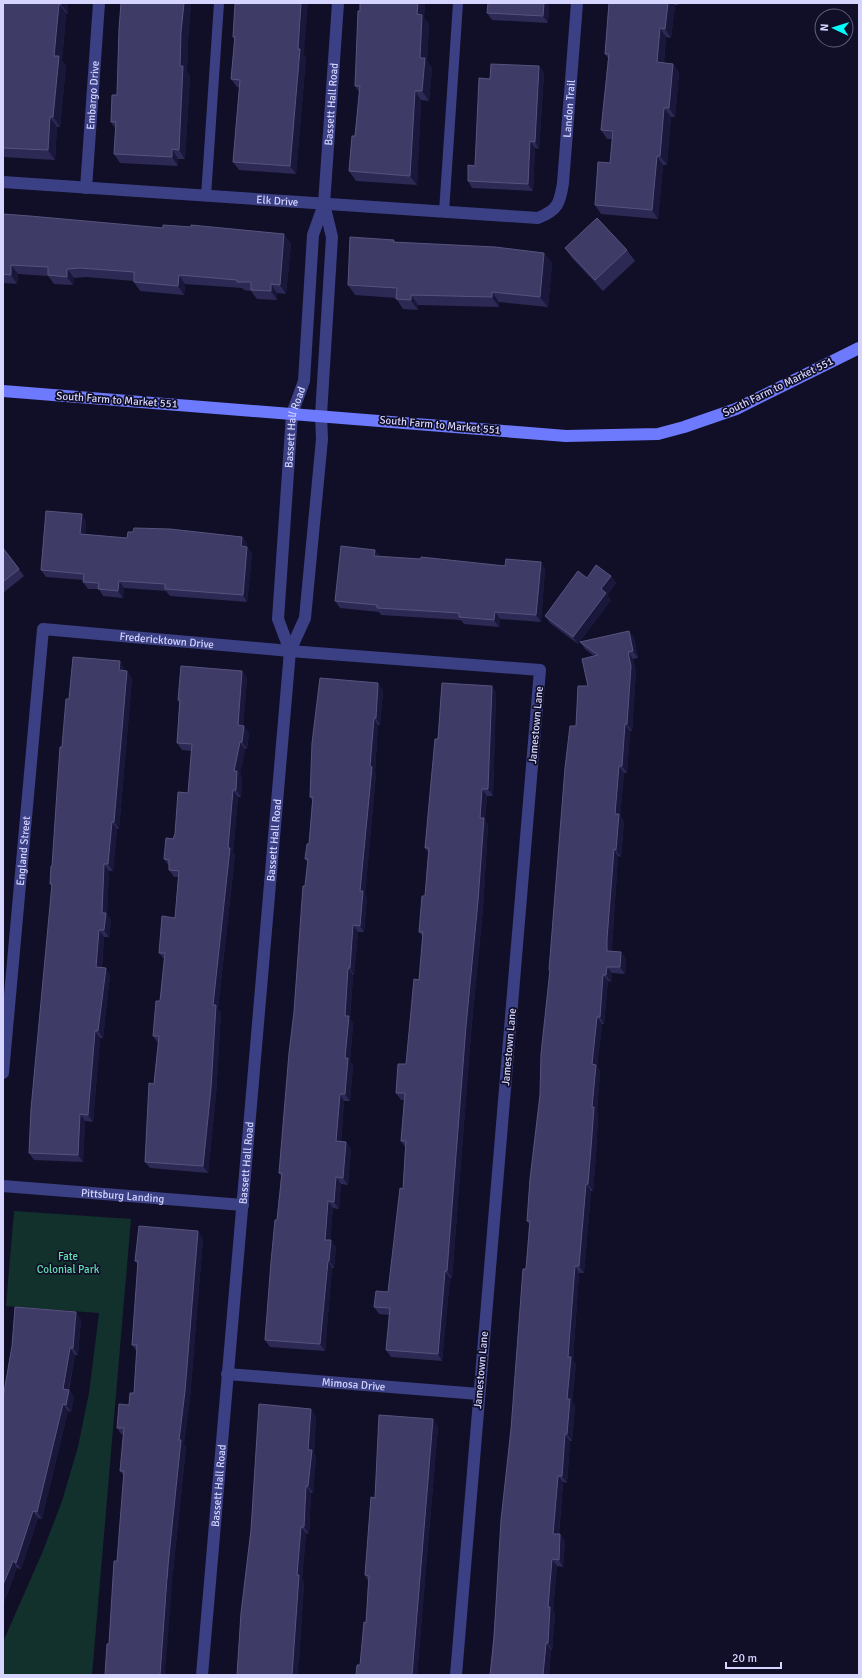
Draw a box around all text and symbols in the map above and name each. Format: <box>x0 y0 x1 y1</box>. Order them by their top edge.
north arrow <box>814 8 854 48</box>
text: N <box>818 23 831 32</box>
street label: Embargo Drive <box>84 60 101 130</box>
street label: Bassett Hall Road <box>322 62 340 146</box>
street label: Landon Trail <box>560 79 578 138</box>
street label: Elk Drive <box>256 193 299 208</box>
street label: South Farm to Market 551 <box>721 354 836 419</box>
street label: Bassett Hall Road <box>282 385 308 468</box>
street label: South Farm to Market 551 <box>56 389 178 411</box>
street label: South Farm to Market 551 <box>379 413 501 437</box>
street label: Fredericktown Drive <box>119 629 214 651</box>
street label: Jamestown Lane <box>526 686 546 764</box>
street label: Bassett Hall Road <box>264 798 284 882</box>
street label: England Street <box>13 815 33 886</box>
street label: Jamestown Lane <box>499 1008 519 1086</box>
street label: Bassett Hall Road <box>236 1121 256 1205</box>
street label: Pittsburg Landing <box>80 1186 165 1205</box>
park label: Fate Colonial Park <box>37 1250 100 1276</box>
street label: Jamestown Lane <box>471 1331 491 1409</box>
street label: Mimosa Drive <box>321 1375 386 1393</box>
street label: Bassett Hall Road <box>208 1444 228 1528</box>
scale bar <box>726 1644 781 1670</box>
text: 20 m <box>732 1651 757 1666</box>

